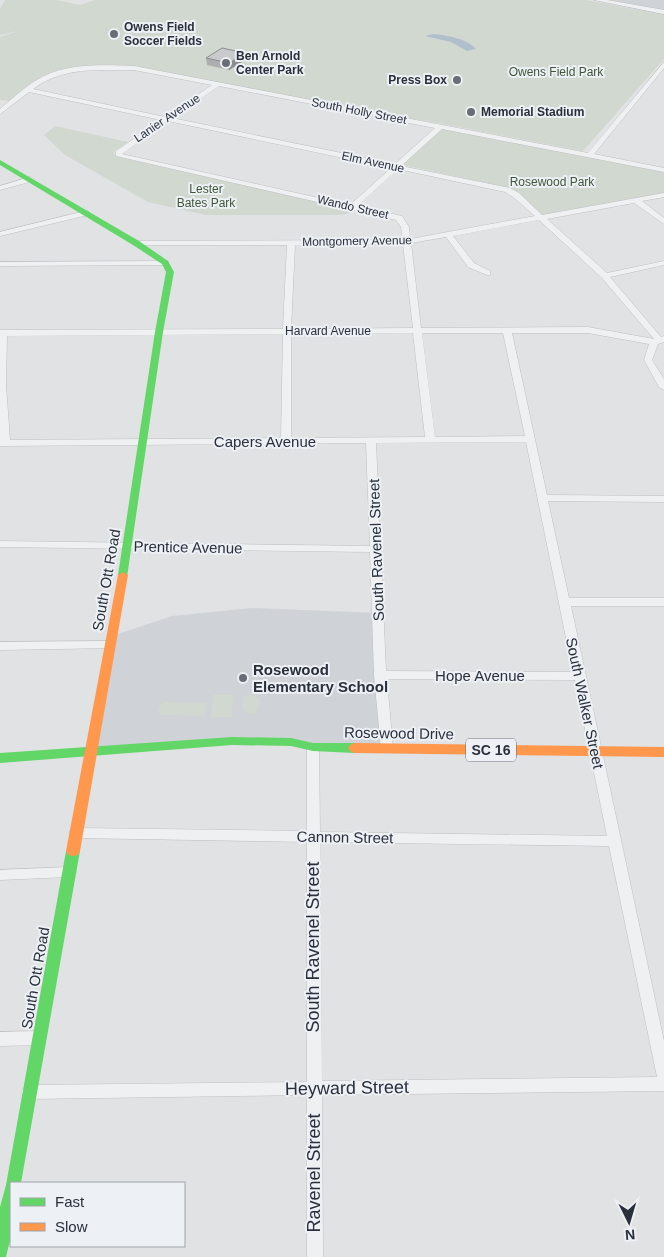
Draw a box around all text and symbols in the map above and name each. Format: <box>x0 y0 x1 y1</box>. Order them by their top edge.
place label: Owens Field Soccer Fields <box>124 20 202 48</box>
marker: Owens Field Soccer Fields <box>108 28 120 40</box>
place label: Ben Arnold Center Park <box>236 49 304 77</box>
marker: Ben Arnold Center Park <box>220 57 232 69</box>
park label: Owens Field Park <box>509 65 604 79</box>
place label: Press Box <box>388 73 447 87</box>
marker: Press Box <box>451 74 463 86</box>
street label: Lanier Avenue <box>131 91 203 145</box>
street label: South Holly Street <box>310 95 408 127</box>
place label: Memorial Stadium <box>481 105 584 119</box>
marker: Memorial Stadium <box>465 106 477 118</box>
street label: Elm Avenue <box>340 149 406 176</box>
park label: Rosewood Park <box>510 175 595 189</box>
park label: Lester Bates Park <box>177 182 236 210</box>
street label: Wando Street <box>316 192 391 222</box>
street label: Montgomery Avenue <box>302 233 412 249</box>
street label: Harvard Avenue <box>285 324 371 338</box>
street label: Capers Avenue <box>214 433 316 450</box>
street label: South Ravenel Street <box>365 478 387 622</box>
street label: South Ott Road <box>89 528 123 632</box>
street label: Prentice Avenue <box>133 538 243 556</box>
street label: South Walker Street <box>563 636 607 771</box>
place label: Rosewood Elementary School <box>253 661 388 695</box>
street label: Hope Avenue <box>435 667 525 684</box>
marker: Rosewood Elementary School <box>237 672 249 684</box>
street label: Rosewood Drive <box>344 724 454 742</box>
road number: SC 16 <box>466 738 516 762</box>
street label: Cannon Street <box>296 828 394 846</box>
street label: South Ravenel Street <box>303 861 323 1033</box>
street label: South Ott Road <box>18 926 52 1030</box>
street label: Heyward Street <box>285 1077 409 1099</box>
street label: Ravenel Street <box>304 1113 324 1233</box>
legend <box>10 1182 185 1247</box>
text: Fast <box>55 1193 85 1210</box>
north arrow <box>604 1197 654 1247</box>
text: Slow <box>55 1218 88 1235</box>
text: N <box>624 1227 636 1243</box>

